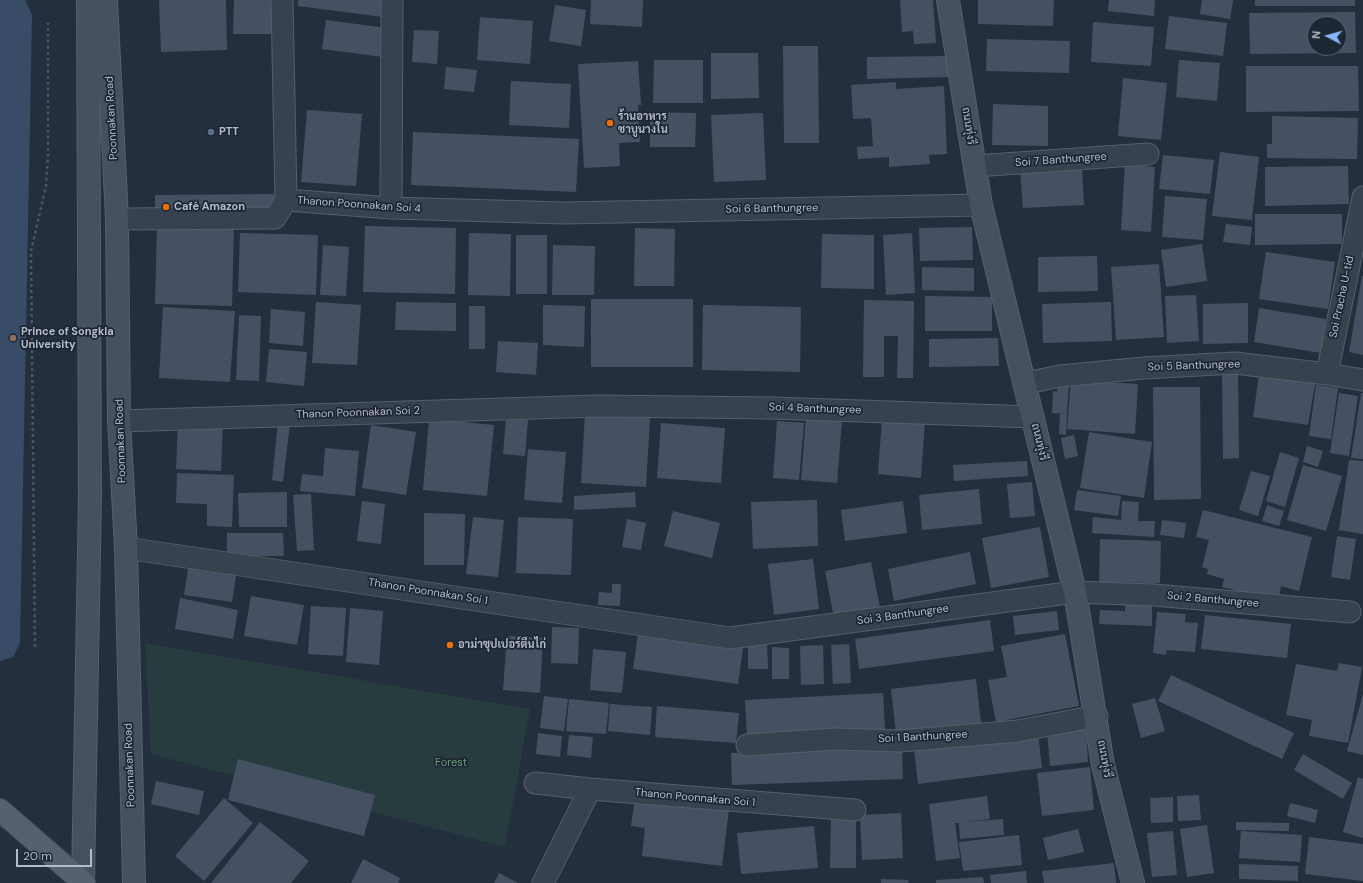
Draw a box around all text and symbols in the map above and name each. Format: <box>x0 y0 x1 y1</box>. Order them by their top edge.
north arrow <box>1307 16 1347 56</box>
text: N <box>1309 30 1323 40</box>
street label: Poonnakan Road <box>103 76 121 160</box>
street label: ถนนทุ่งรี <box>959 106 977 146</box>
place label: ร้านอาหาร ชาบูนางใน <box>618 110 668 136</box>
marker: ร้านอาหาร ชาบูนางใน <box>605 118 615 128</box>
place label: PTT <box>219 125 239 139</box>
marker: PTT <box>206 127 216 137</box>
street label: Soi 7 Banthungree <box>1015 150 1107 170</box>
street label: Thanon Poonnakan Soi 4 <box>297 194 421 216</box>
place label: Café Amazon <box>174 200 245 214</box>
marker: Café Amazon <box>161 202 171 212</box>
street label: Soi 6 Banthungree <box>725 202 819 216</box>
street label: Soi Pracha U-tid <box>1327 255 1357 339</box>
place label: Prince of Songkla University <box>21 325 114 351</box>
marker: Prince of Songkla University <box>8 333 18 343</box>
street label: Soi 5 Banthungree <box>1147 358 1241 374</box>
street label: Poonnakan Road <box>113 399 129 483</box>
street label: Soi 4 Banthungree <box>768 401 862 417</box>
street label: Thanon Poonnakan Soi 2 <box>296 404 420 422</box>
street label: ถนนทุ่งรี <box>1028 422 1050 462</box>
street label: Thanon Poonnakan Soi 1 <box>367 576 489 608</box>
street label: Soi 2 Banthungree <box>1166 589 1260 611</box>
street label: Soi 3 Banthungree <box>856 602 950 628</box>
place label: อาม่าซุปเปอร์ตีนไก่ <box>458 638 546 652</box>
marker: อาม่าซุปเปอร์ตีนไก่ <box>445 640 455 650</box>
street label: Poonnakan Road <box>122 723 138 807</box>
street label: Soi 1 Banthungree <box>878 728 968 746</box>
street label: ถนนทุ่งรี <box>1094 739 1114 779</box>
park label: Forest <box>435 756 467 770</box>
street label: Thanon Poonnakan Soi 1 <box>634 786 756 810</box>
scale bar <box>18 841 94 867</box>
text: 20 m <box>23 848 52 864</box>

